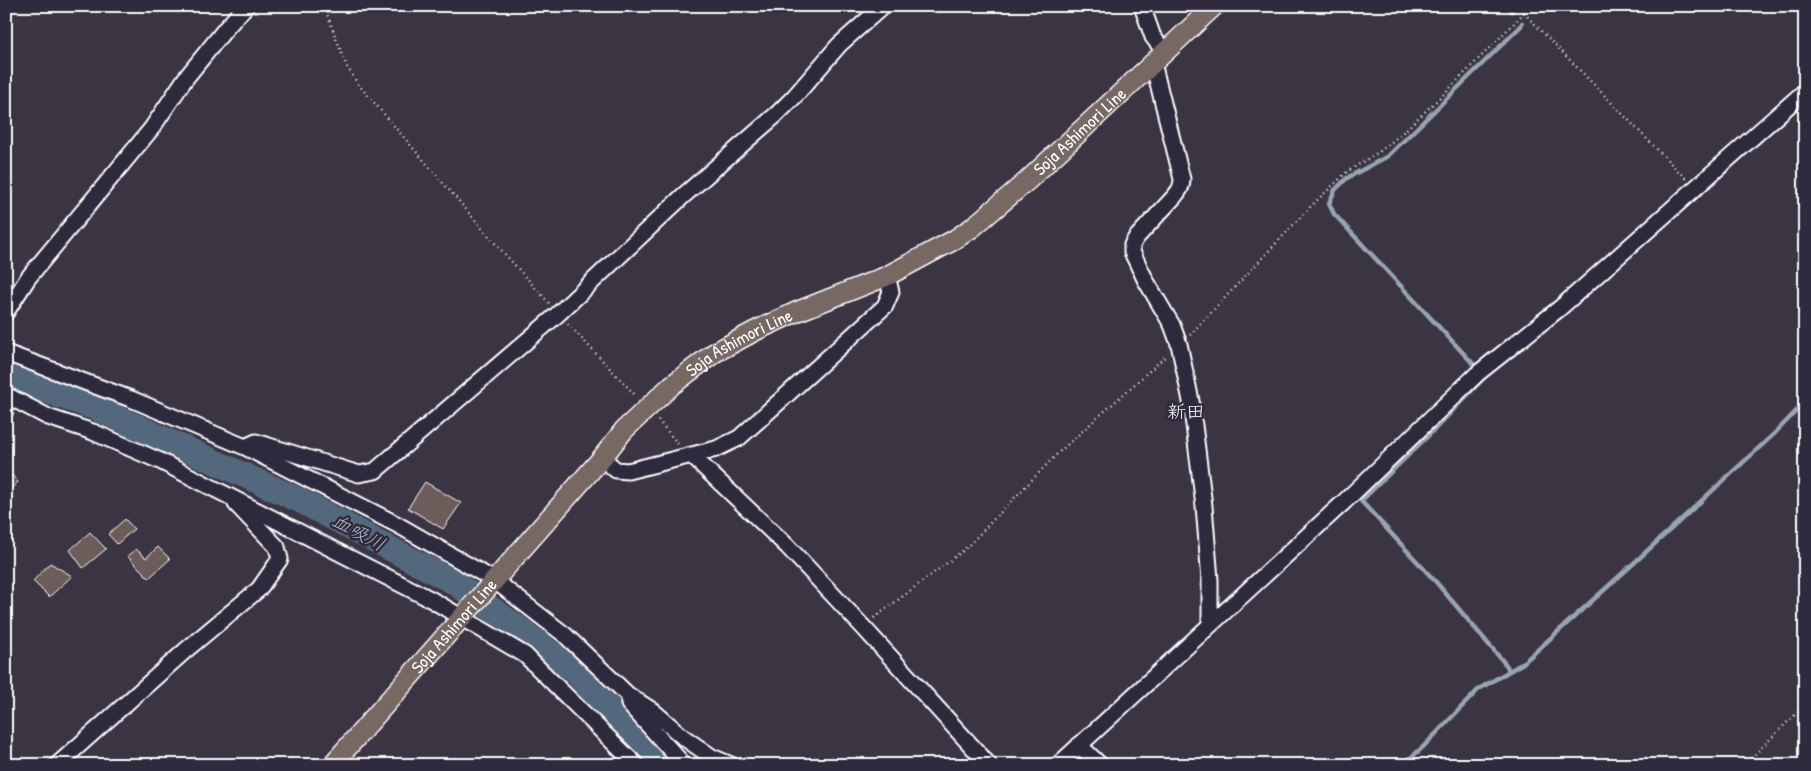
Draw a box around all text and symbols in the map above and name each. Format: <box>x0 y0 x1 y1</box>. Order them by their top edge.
street label: Soja Ashimori Line <box>1027 81 1131 181</box>
street label: Soja Ashimori Line <box>680 302 796 382</box>
district label: 新田 <box>1167 398 1205 424</box>
water label: 血吸川 <box>328 507 390 557</box>
street label: Soja Ashimori Line <box>405 573 502 679</box>

